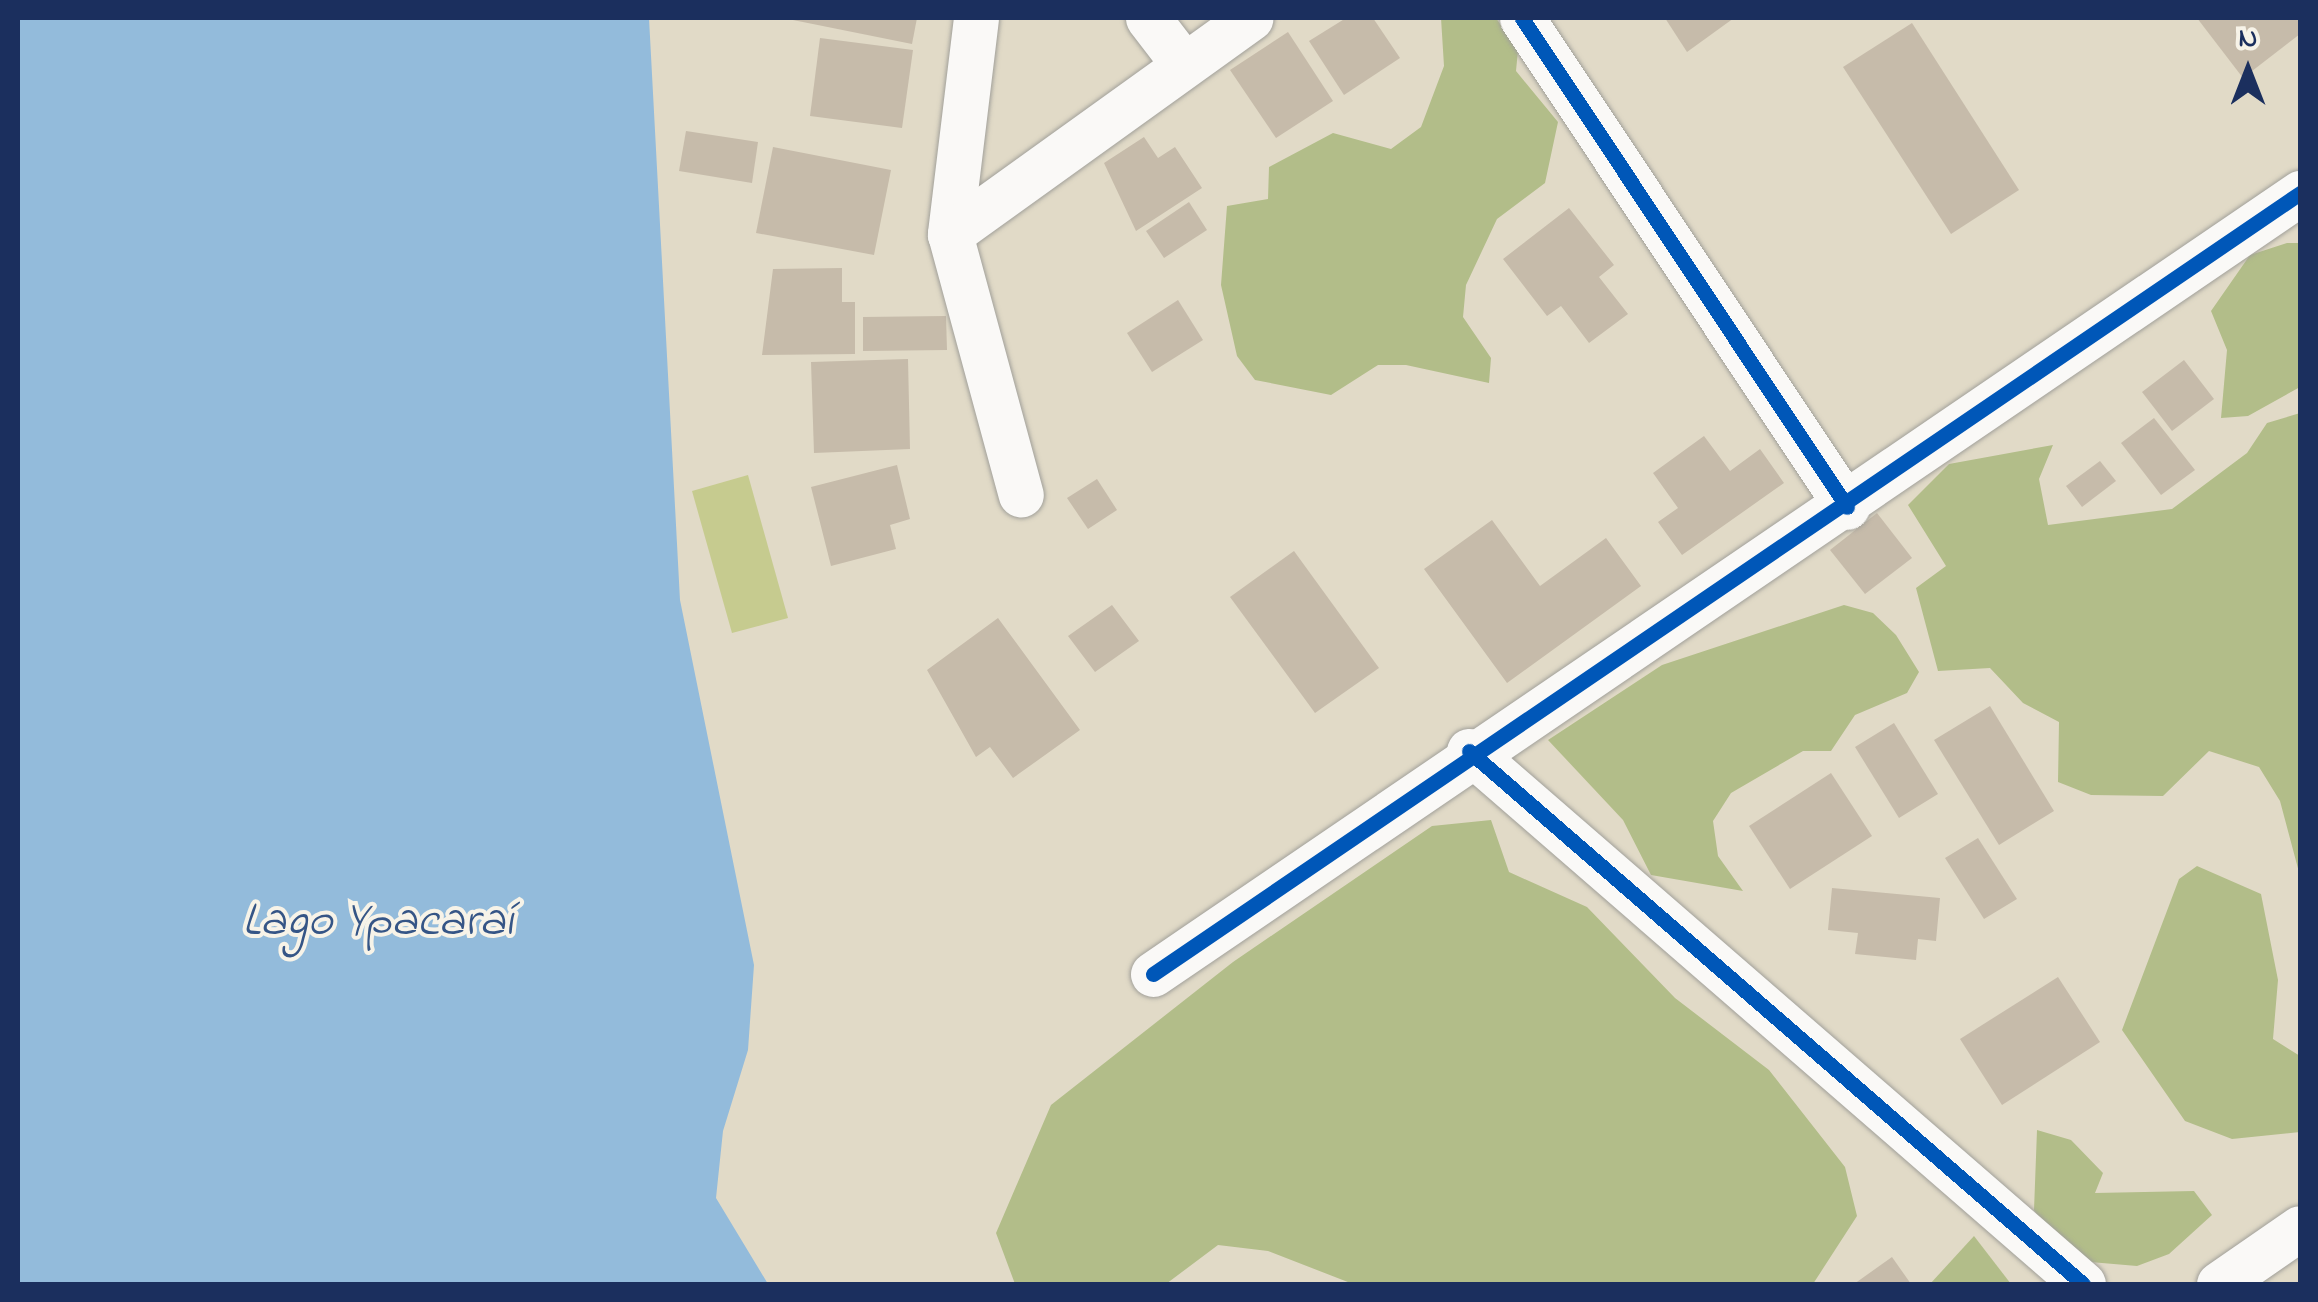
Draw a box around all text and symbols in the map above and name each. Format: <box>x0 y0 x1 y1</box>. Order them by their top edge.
text: N <box>2239 19 2257 60</box>
north arrow <box>2198 20 2298 120</box>
water label: Lago Ypacaraí <box>242 894 514 952</box>

